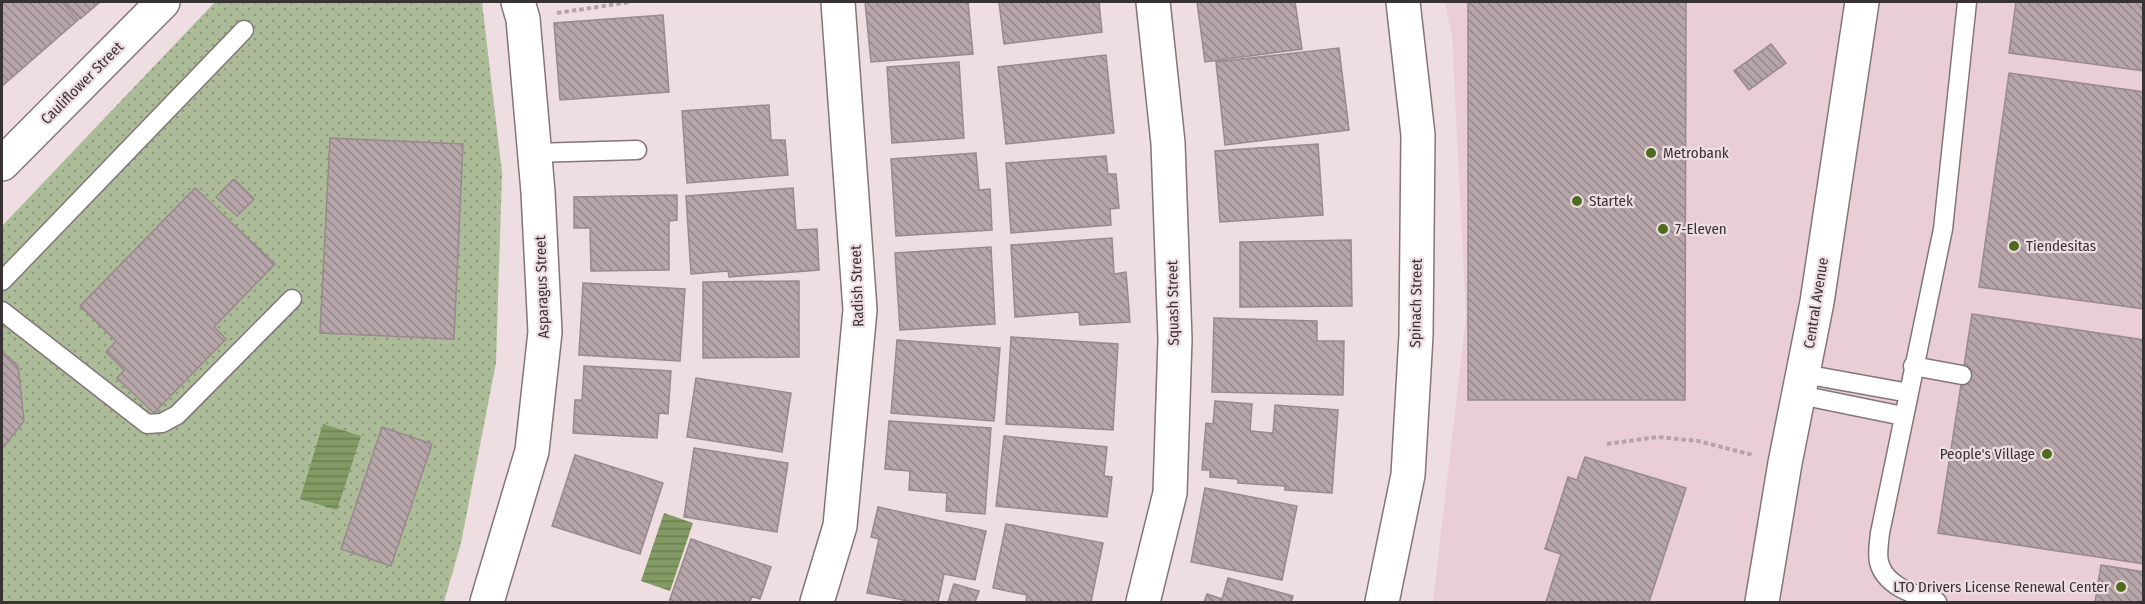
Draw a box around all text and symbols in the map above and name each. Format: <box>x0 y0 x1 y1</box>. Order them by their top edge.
street label: Cauliflower Street <box>37 38 127 128</box>
place label: Metrobank <box>1663 144 1729 162</box>
marker: Metrobank <box>1644 146 1658 160</box>
place label: Startek <box>1589 192 1633 210</box>
marker: Startek <box>1570 194 1584 208</box>
place label: 7-Eleven <box>1675 220 1727 238</box>
marker: 7-Eleven <box>1656 222 1670 236</box>
street label: Asparagus Street <box>531 235 553 339</box>
place label: Tiendesitas <box>2026 237 2096 255</box>
marker: Tiendesitas <box>2007 239 2021 253</box>
street label: Radish Street <box>847 245 867 327</box>
street label: Central Avenue <box>1800 256 1832 350</box>
street label: Spinach Street <box>1406 258 1426 348</box>
street label: Squash Street <box>1163 260 1183 346</box>
place label: People's Village <box>1940 445 2035 463</box>
marker: People's Village <box>2040 447 2054 461</box>
place label: LTO Drivers License Renewal Center <box>1893 578 2110 596</box>
marker: LTO Drivers License Renewal Center <box>2114 580 2128 594</box>

